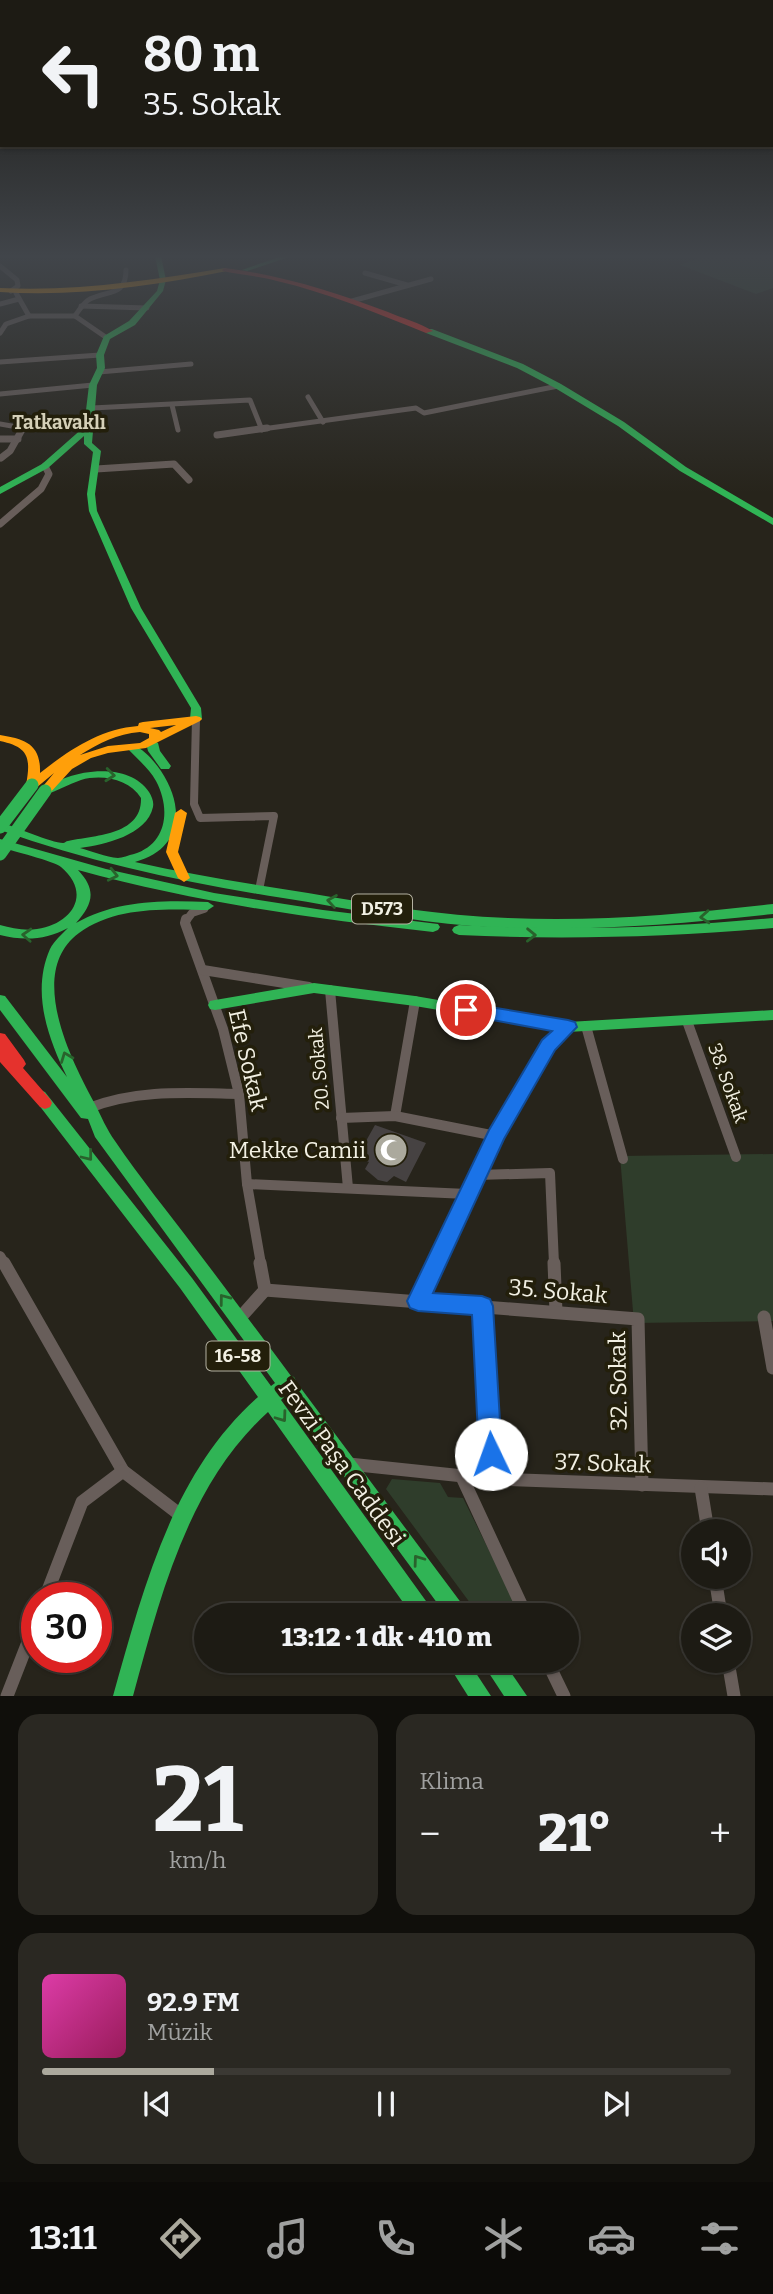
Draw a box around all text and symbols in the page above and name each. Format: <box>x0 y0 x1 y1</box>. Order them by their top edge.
text: 80 m <box>143 25 259 84</box>
icon: left <box>28 28 119 119</box>
text: 35. Sokak <box>143 85 281 123</box>
district label: Tatkavaklı <box>12 411 106 434</box>
one-way arrow <box>105 767 116 782</box>
one-way arrow <box>107 867 119 881</box>
one-way arrow <box>326 894 338 909</box>
road number: D573 <box>352 894 412 924</box>
one-way arrow <box>699 909 710 924</box>
one-way arrow <box>527 927 537 943</box>
one-way arrow <box>21 928 32 943</box>
pin <box>436 980 496 1040</box>
icon: arrive <box>447 991 485 1029</box>
street label: Efe Sokak <box>223 1006 273 1114</box>
street label: 20. Sokak <box>304 1027 334 1111</box>
street label: 38. Sokak <box>703 1040 753 1126</box>
one-way arrow <box>60 1051 74 1063</box>
mosque icon: Mekke Camii <box>372 1131 410 1169</box>
place label: Mekke Camii <box>229 1136 366 1164</box>
one-way arrow <box>80 1148 93 1161</box>
street label: 35. Sokak <box>507 1273 609 1309</box>
one-way arrow <box>220 1294 232 1307</box>
street label: 32. Sokak <box>603 1331 633 1431</box>
road number: 16-58 <box>206 1342 270 1371</box>
street label: Fevzi Paşa Caddesi <box>273 1375 411 1551</box>
one-way arrow <box>274 1409 286 1422</box>
position arrow <box>454 1417 528 1491</box>
street label: 37. Sokak <box>554 1447 652 1479</box>
map controls <box>681 1519 751 1673</box>
button: sound <box>681 1519 751 1589</box>
one-way arrow <box>414 1555 426 1568</box>
speed limit sign: 30 <box>21 1582 112 1673</box>
button: layers <box>681 1603 751 1673</box>
text: 13:12 · 1 dk · 410 m <box>281 1622 492 1653</box>
text: 21 <box>152 1746 243 1855</box>
text: Klima <box>420 1767 484 1795</box>
text: 21° <box>538 1802 612 1865</box>
text: − <box>420 1811 440 1857</box>
text: + <box>709 1811 731 1857</box>
text: km/h <box>169 1846 226 1874</box>
text: 92.9 FM <box>147 1987 239 2018</box>
text: Müzik <box>147 2018 212 2046</box>
icon: previous <box>138 2085 176 2123</box>
icon: pause <box>367 2085 405 2123</box>
icon: next <box>597 2085 635 2123</box>
icon: directions <box>156 2214 205 2263</box>
icon: music <box>263 2214 312 2263</box>
icon: phone <box>371 2214 420 2263</box>
icon: climate <box>479 2214 528 2263</box>
icon: car <box>587 2214 636 2263</box>
icon: filters <box>695 2214 744 2263</box>
text: 13:11 <box>29 2219 97 2257</box>

